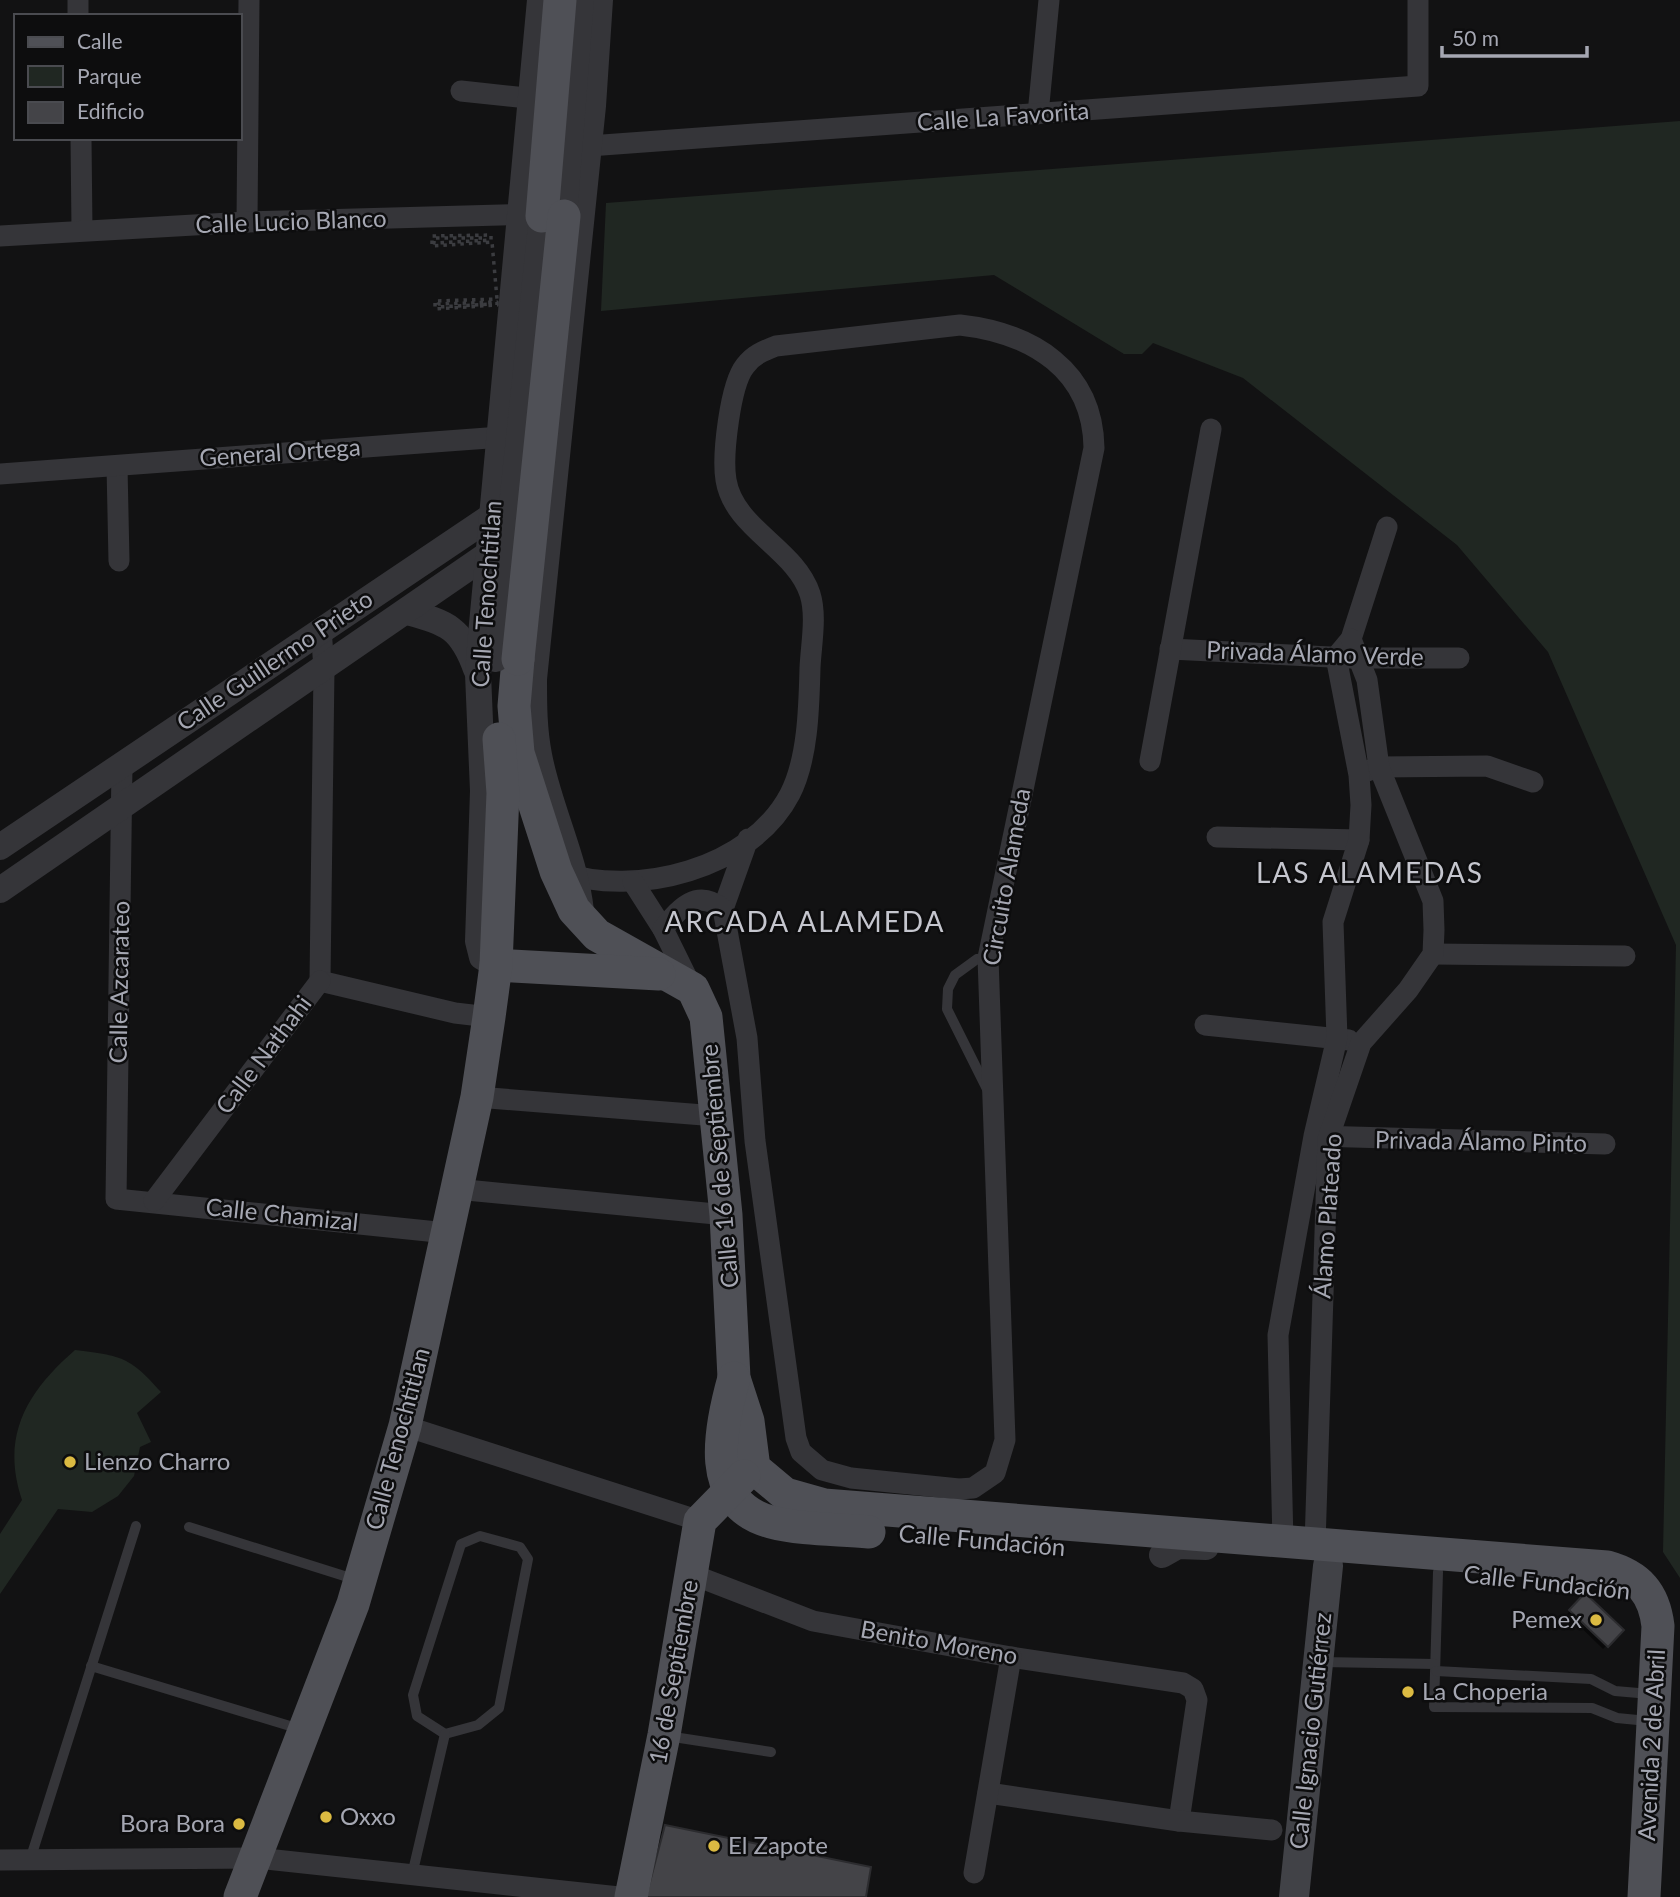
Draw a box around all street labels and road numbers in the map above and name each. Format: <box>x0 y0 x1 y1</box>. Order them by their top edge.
street label: Calle La Favorita <box>916 95 1090 136</box>
street label: Calle Lucio Blanco <box>195 203 387 238</box>
street label: General Ortega <box>198 431 362 472</box>
street label: Calle Tenochtitlan <box>465 499 507 688</box>
street label: Calle Guillermo Prieto <box>171 583 378 736</box>
street label: Privada Álamo Verde <box>1206 634 1424 671</box>
street label: Circuito Alameda <box>976 786 1035 968</box>
street label: Calle Azcarateo <box>103 900 134 1064</box>
street label: Calle Nathahi <box>209 989 317 1119</box>
street label: Calle 16 de Septiembre <box>693 1043 744 1289</box>
street label: Privada Álamo Pinto <box>1375 1124 1587 1157</box>
street label: Álamo Plateado <box>1306 1132 1347 1299</box>
street label: Calle Chamizal <box>204 1191 360 1236</box>
street label: Calle Tenochtitlan <box>358 1344 435 1533</box>
street label: Calle Fundación <box>898 1518 1067 1561</box>
street label: Calle Fundación <box>1463 1558 1632 1605</box>
street label: 16 de Septiembre <box>642 1577 703 1766</box>
street label: Calle Ignacio Gutiérrez <box>1283 1611 1336 1851</box>
street label: Benito Moreno <box>858 1613 1020 1670</box>
street label: Avenida 2 de Abril <box>1631 1648 1670 1842</box>

